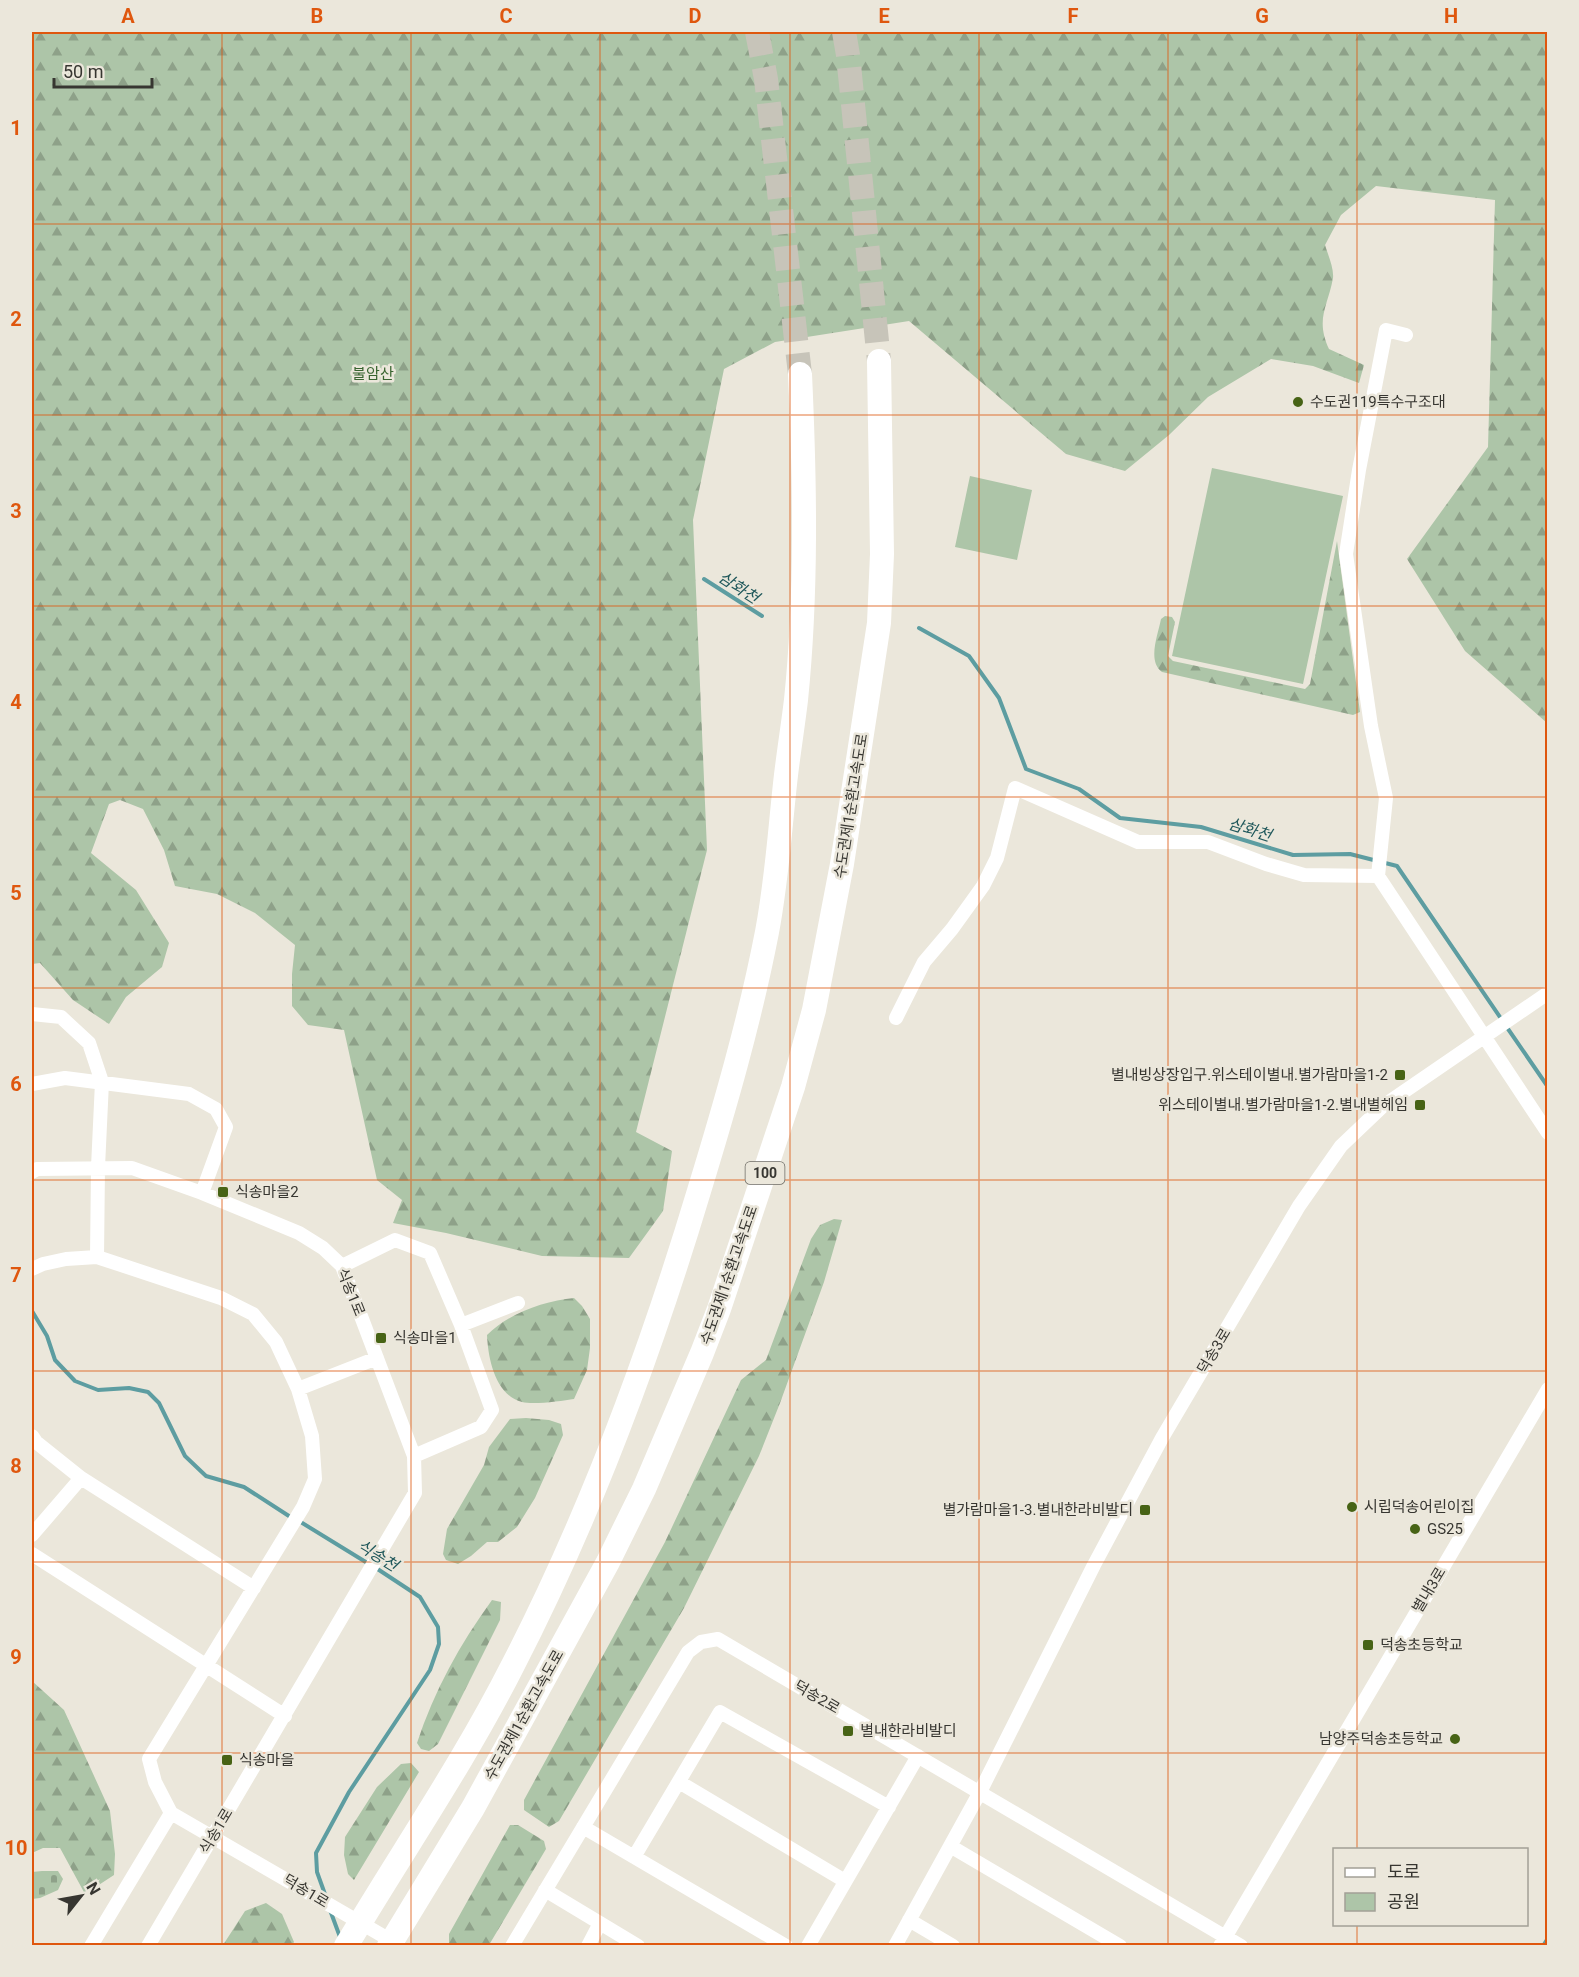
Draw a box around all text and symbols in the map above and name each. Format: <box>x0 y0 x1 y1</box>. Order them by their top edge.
text: A <box>121 4 135 28</box>
text: B <box>311 4 323 28</box>
text: C <box>499 4 513 28</box>
text: D <box>689 4 702 28</box>
text: E <box>878 4 890 28</box>
text: F <box>1068 4 1079 28</box>
text: G <box>1255 4 1269 28</box>
text: H <box>1444 4 1458 28</box>
scale bar <box>54 51 152 89</box>
text: 50 m <box>63 61 103 82</box>
text: 1 <box>10 116 22 140</box>
text: 2 <box>10 307 22 331</box>
park label: 불암산 <box>352 365 394 383</box>
place label: 수도권119특수구조대 <box>1310 393 1446 411</box>
marker: 수도권119특수구조대 <box>1291 395 1305 409</box>
text: 3 <box>10 499 22 523</box>
water label: 삼화천 <box>715 567 764 609</box>
text: 4 <box>10 690 22 714</box>
street label: 수도권제1순환고속도로 <box>831 732 871 880</box>
water label: 삼화천 <box>1226 814 1276 846</box>
text: 5 <box>10 881 22 905</box>
place label: 별내빙상장입구.위스테이별내.별가람마을1-2 <box>1111 1066 1388 1084</box>
marker: 별내빙상장입구.위스테이별내.별가람마을1-2 <box>1393 1068 1407 1082</box>
text: 6 <box>10 1072 22 1096</box>
place label: 위스테이별내.별가람마을1-2.별내별헤임 <box>1158 1096 1408 1114</box>
marker: 위스테이별내.별가람마을1-2.별내별헤임 <box>1413 1098 1427 1112</box>
road number: 100 <box>746 1162 784 1184</box>
place label: 식송마을2 <box>235 1183 299 1201</box>
marker: 식송마을2 <box>216 1185 230 1199</box>
street label: 수도권제1순환고속도로 <box>697 1203 761 1347</box>
text: 7 <box>10 1263 22 1287</box>
street label: 식송1로 <box>333 1266 369 1318</box>
street label: 덕송3로 <box>1193 1325 1235 1377</box>
place label: 식송마을1 <box>393 1329 457 1347</box>
marker: 식송마을1 <box>374 1331 388 1345</box>
text: 8 <box>10 1454 22 1478</box>
place label: 시립덕송어린이집 <box>1364 1498 1474 1516</box>
marker: 시립덕송어린이집 <box>1345 1500 1359 1514</box>
place label: 별가람마을1-3.별내한라비발디 <box>942 1501 1133 1519</box>
marker: 별가람마을1-3.별내한라비발디 <box>1138 1503 1152 1517</box>
place label: GS25 <box>1427 1520 1463 1538</box>
marker: GS25 <box>1408 1522 1422 1536</box>
water label: 식송천 <box>354 1536 403 1576</box>
street label: 별내3로 <box>1408 1564 1450 1616</box>
place label: 덕송초등학교 <box>1380 1636 1463 1654</box>
marker: 덕송초등학교 <box>1361 1638 1375 1652</box>
text: 9 <box>10 1645 22 1669</box>
street label: 수도권제1순환고속도로 <box>481 1647 567 1783</box>
street label: 덕송2로 <box>791 1677 843 1717</box>
place label: 별내한라비발디 <box>860 1722 957 1740</box>
marker: 별내한라비발디 <box>841 1724 855 1738</box>
place label: 남양주덕송초등학교 <box>1319 1730 1443 1748</box>
marker: 남양주덕송초등학교 <box>1448 1732 1462 1746</box>
place label: 식송마을 <box>239 1751 294 1769</box>
marker: 식송마을 <box>220 1753 234 1767</box>
street label: 식송1로 <box>195 1805 237 1857</box>
text: 10 <box>5 1836 27 1860</box>
legend <box>1333 1848 1528 1926</box>
text: 도로 <box>1387 1861 1420 1882</box>
north arrow <box>51 1866 111 1926</box>
street label: 덕송1로 <box>280 1870 332 1912</box>
text: N <box>82 1879 104 1898</box>
text: 공원 <box>1387 1891 1420 1912</box>

